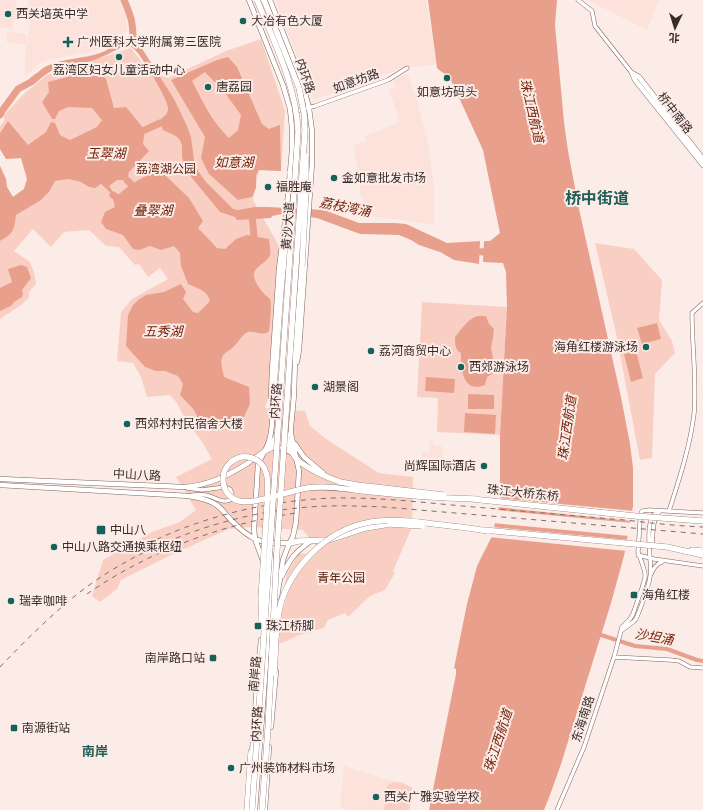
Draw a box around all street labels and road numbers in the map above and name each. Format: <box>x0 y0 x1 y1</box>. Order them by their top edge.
street label: 内环路 <box>293 57 317 95</box>
street label: 如意坊路 <box>331 66 381 95</box>
street label: 桥中南路 <box>655 90 695 136</box>
street label: 黄沙大道 <box>279 202 296 250</box>
street label: 内环路 <box>268 383 283 419</box>
street label: 中山八路 <box>113 467 161 482</box>
street label: 珠江大桥东桥 <box>487 482 560 503</box>
street label: 南岸路 <box>246 655 263 692</box>
street label: 东海南路 <box>569 694 596 744</box>
street label: 内环路 <box>249 706 264 742</box>

